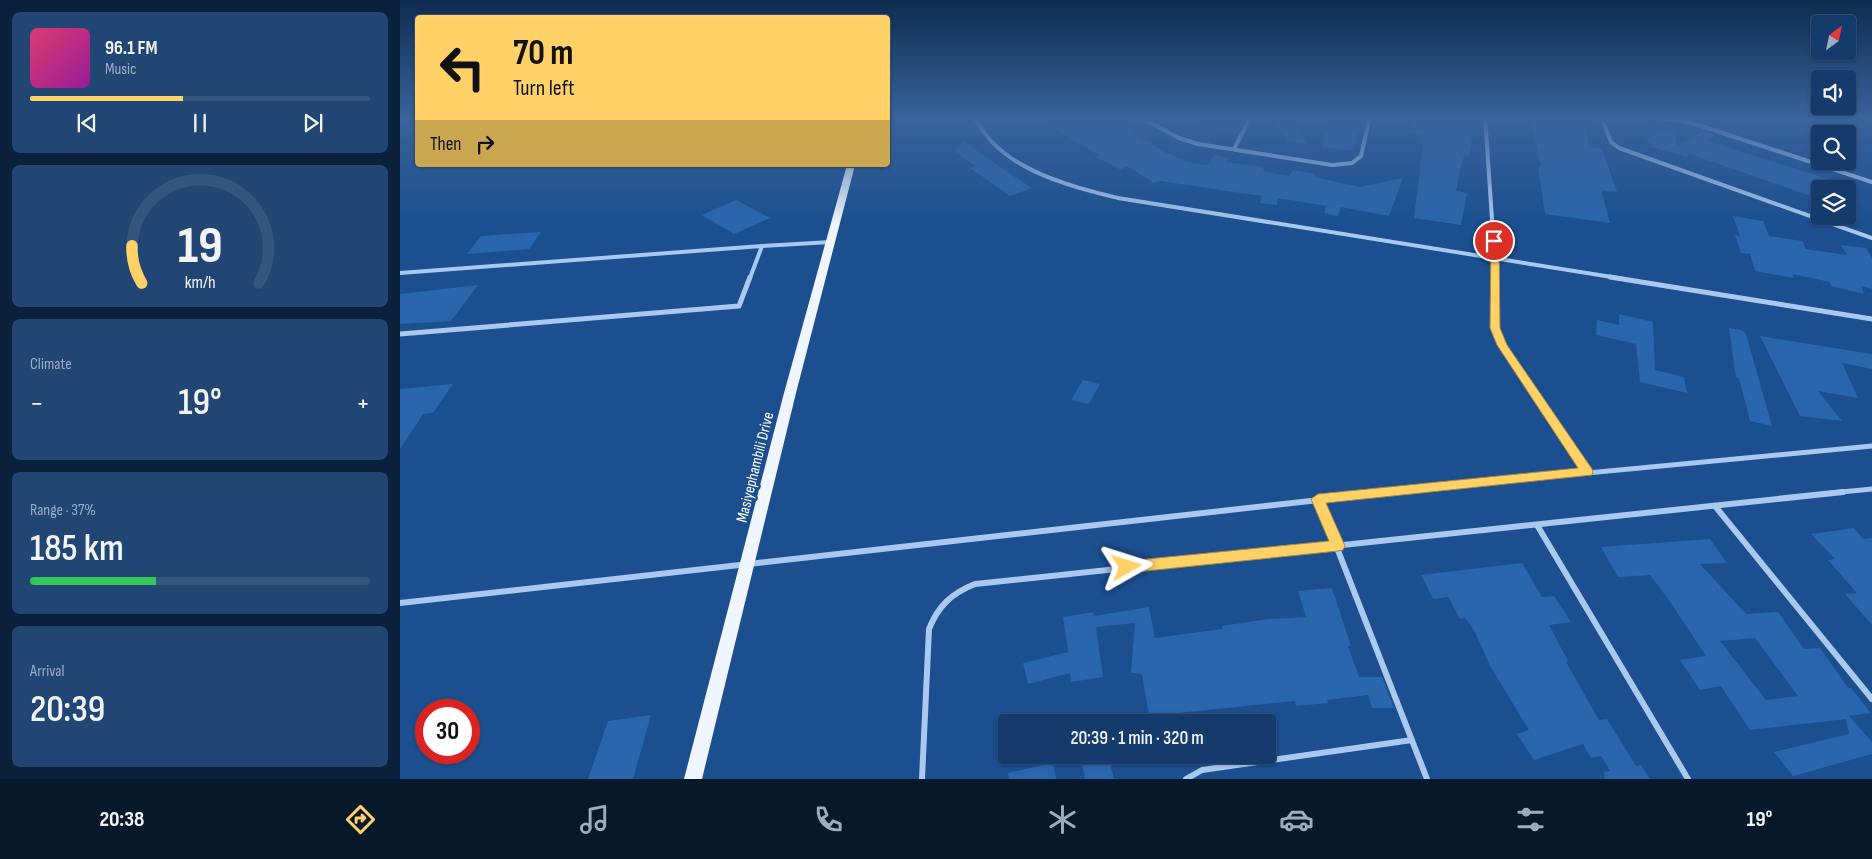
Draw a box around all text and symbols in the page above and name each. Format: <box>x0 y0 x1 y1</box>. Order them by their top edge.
north arrow <box>1811 15 1856 60</box>
map controls <box>1811 15 1856 225</box>
text: 70 m <box>513 32 573 75</box>
icon: left <box>430 35 495 100</box>
text: 96.1 FM <box>105 37 158 60</box>
text: Music <box>105 60 136 79</box>
button: sound <box>1811 70 1856 115</box>
text: Turn left <box>513 75 575 102</box>
icon: previous <box>73 109 101 137</box>
icon: pause <box>186 109 214 137</box>
icon: next <box>299 109 327 137</box>
button: search <box>1811 125 1856 170</box>
icon: right <box>471 130 499 158</box>
text: Then <box>430 133 461 156</box>
button: layers <box>1811 180 1856 225</box>
text: 19 <box>177 215 223 278</box>
pin <box>1473 220 1515 262</box>
icon: arrive <box>1480 227 1508 255</box>
text: km/h <box>185 272 215 293</box>
text: Climate <box>30 355 72 374</box>
text: 19° <box>178 380 222 425</box>
text: − <box>30 387 44 420</box>
text: + <box>356 387 370 420</box>
street label: Masiyephambili Drive <box>733 410 778 525</box>
text: Range · 37% <box>30 501 96 520</box>
text: 185 km <box>30 526 124 571</box>
position arrow <box>1100 540 1152 592</box>
text: Arrival <box>30 662 64 681</box>
text: 20:39 <box>30 687 105 732</box>
speed limit sign: 30 <box>415 699 480 764</box>
text: 20:39 · 1 min · 320 m <box>1070 727 1204 750</box>
icon: directions <box>343 802 378 837</box>
icon: music <box>577 802 612 837</box>
icon: phone <box>811 802 846 837</box>
icon: climate <box>1045 802 1080 837</box>
icon: car <box>1279 802 1314 837</box>
icon: filters <box>1513 802 1548 837</box>
text: 20:38 <box>99 806 144 833</box>
text: 19° <box>1747 806 1773 833</box>

